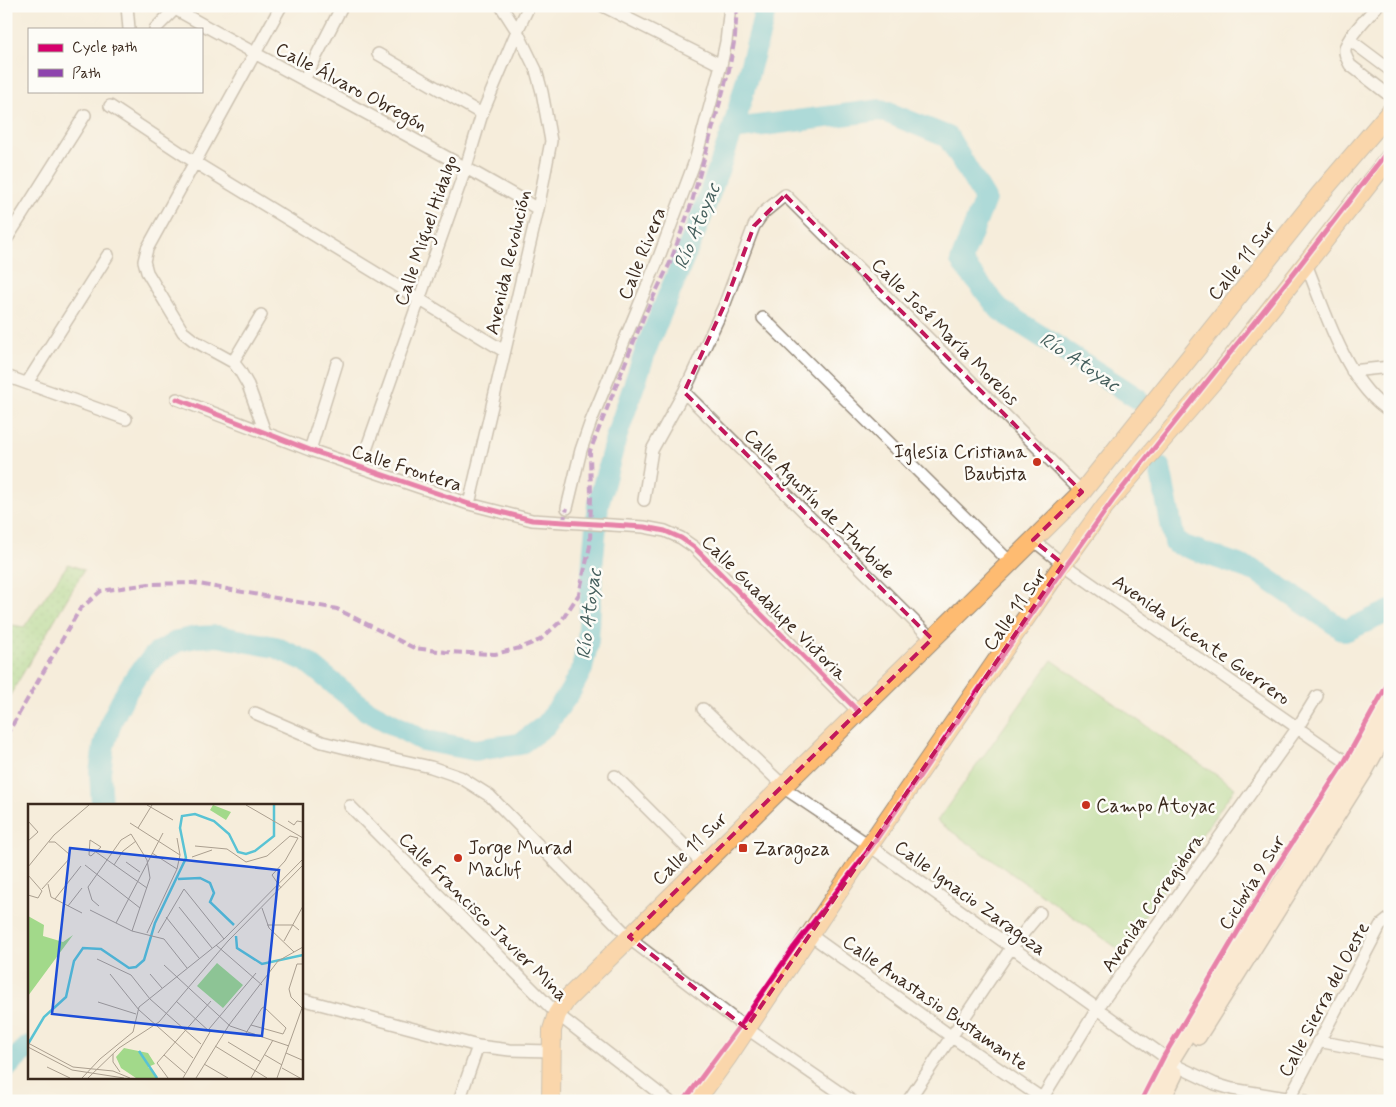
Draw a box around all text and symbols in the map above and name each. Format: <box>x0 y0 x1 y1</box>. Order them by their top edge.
legend <box>28 28 202 92</box>
street label: Calle Álvaro Obregón <box>270 36 432 140</box>
text: Cycle path <box>72 38 137 58</box>
text: Path <box>72 64 101 84</box>
street label: Calle Miguel Hidalgo <box>389 152 467 310</box>
water label: Río Atoyac <box>668 178 728 274</box>
street label: Avenida Revolución <box>480 187 537 337</box>
street label: Calle Rivera <box>613 204 672 304</box>
street label: Calle 11 Sur <box>1202 216 1282 306</box>
street label: Calle José María Morelos <box>866 253 1025 412</box>
water label: Río Atoyac <box>1034 326 1126 399</box>
street label: Calle Agustín de Iturbide <box>737 423 900 586</box>
street label: Calle Frontera <box>348 439 465 498</box>
place label: Iglesia Cristiana Bautista <box>894 440 1028 487</box>
marker: Iglesia Cristiana Bautista <box>1031 456 1043 468</box>
street label: Calle Guadalupe Victoria <box>696 530 853 687</box>
street label: Calle 11 Sur <box>978 564 1053 656</box>
water label: Río Atoyac <box>571 565 609 661</box>
street label: Avenida Vicente Guerrero <box>1107 569 1295 711</box>
place label: Campo Atoyac <box>1096 794 1215 819</box>
marker: Campo Atoyac <box>1080 799 1092 811</box>
inset map <box>28 804 302 1080</box>
street label: Calle 11 Sur <box>647 807 733 891</box>
street label: Calle Francisco Javier Mina <box>393 827 573 1007</box>
street label: Avenida Corregidora <box>1096 828 1212 978</box>
street label: Ciclovía 9 Sur <box>1213 831 1291 935</box>
street label: Calle Ignacio Zaragoza <box>888 835 1051 963</box>
place label: Jorge Murad Macluf <box>468 836 572 883</box>
place label: Zaragoza <box>753 837 830 864</box>
marker: Zaragoza <box>737 842 749 854</box>
marker: Jorge Murad Macluf <box>452 852 464 864</box>
street label: Calle Sierra del Oeste <box>1273 918 1376 1082</box>
street label: Calle Anastasio Bustamante <box>837 929 1033 1077</box>

